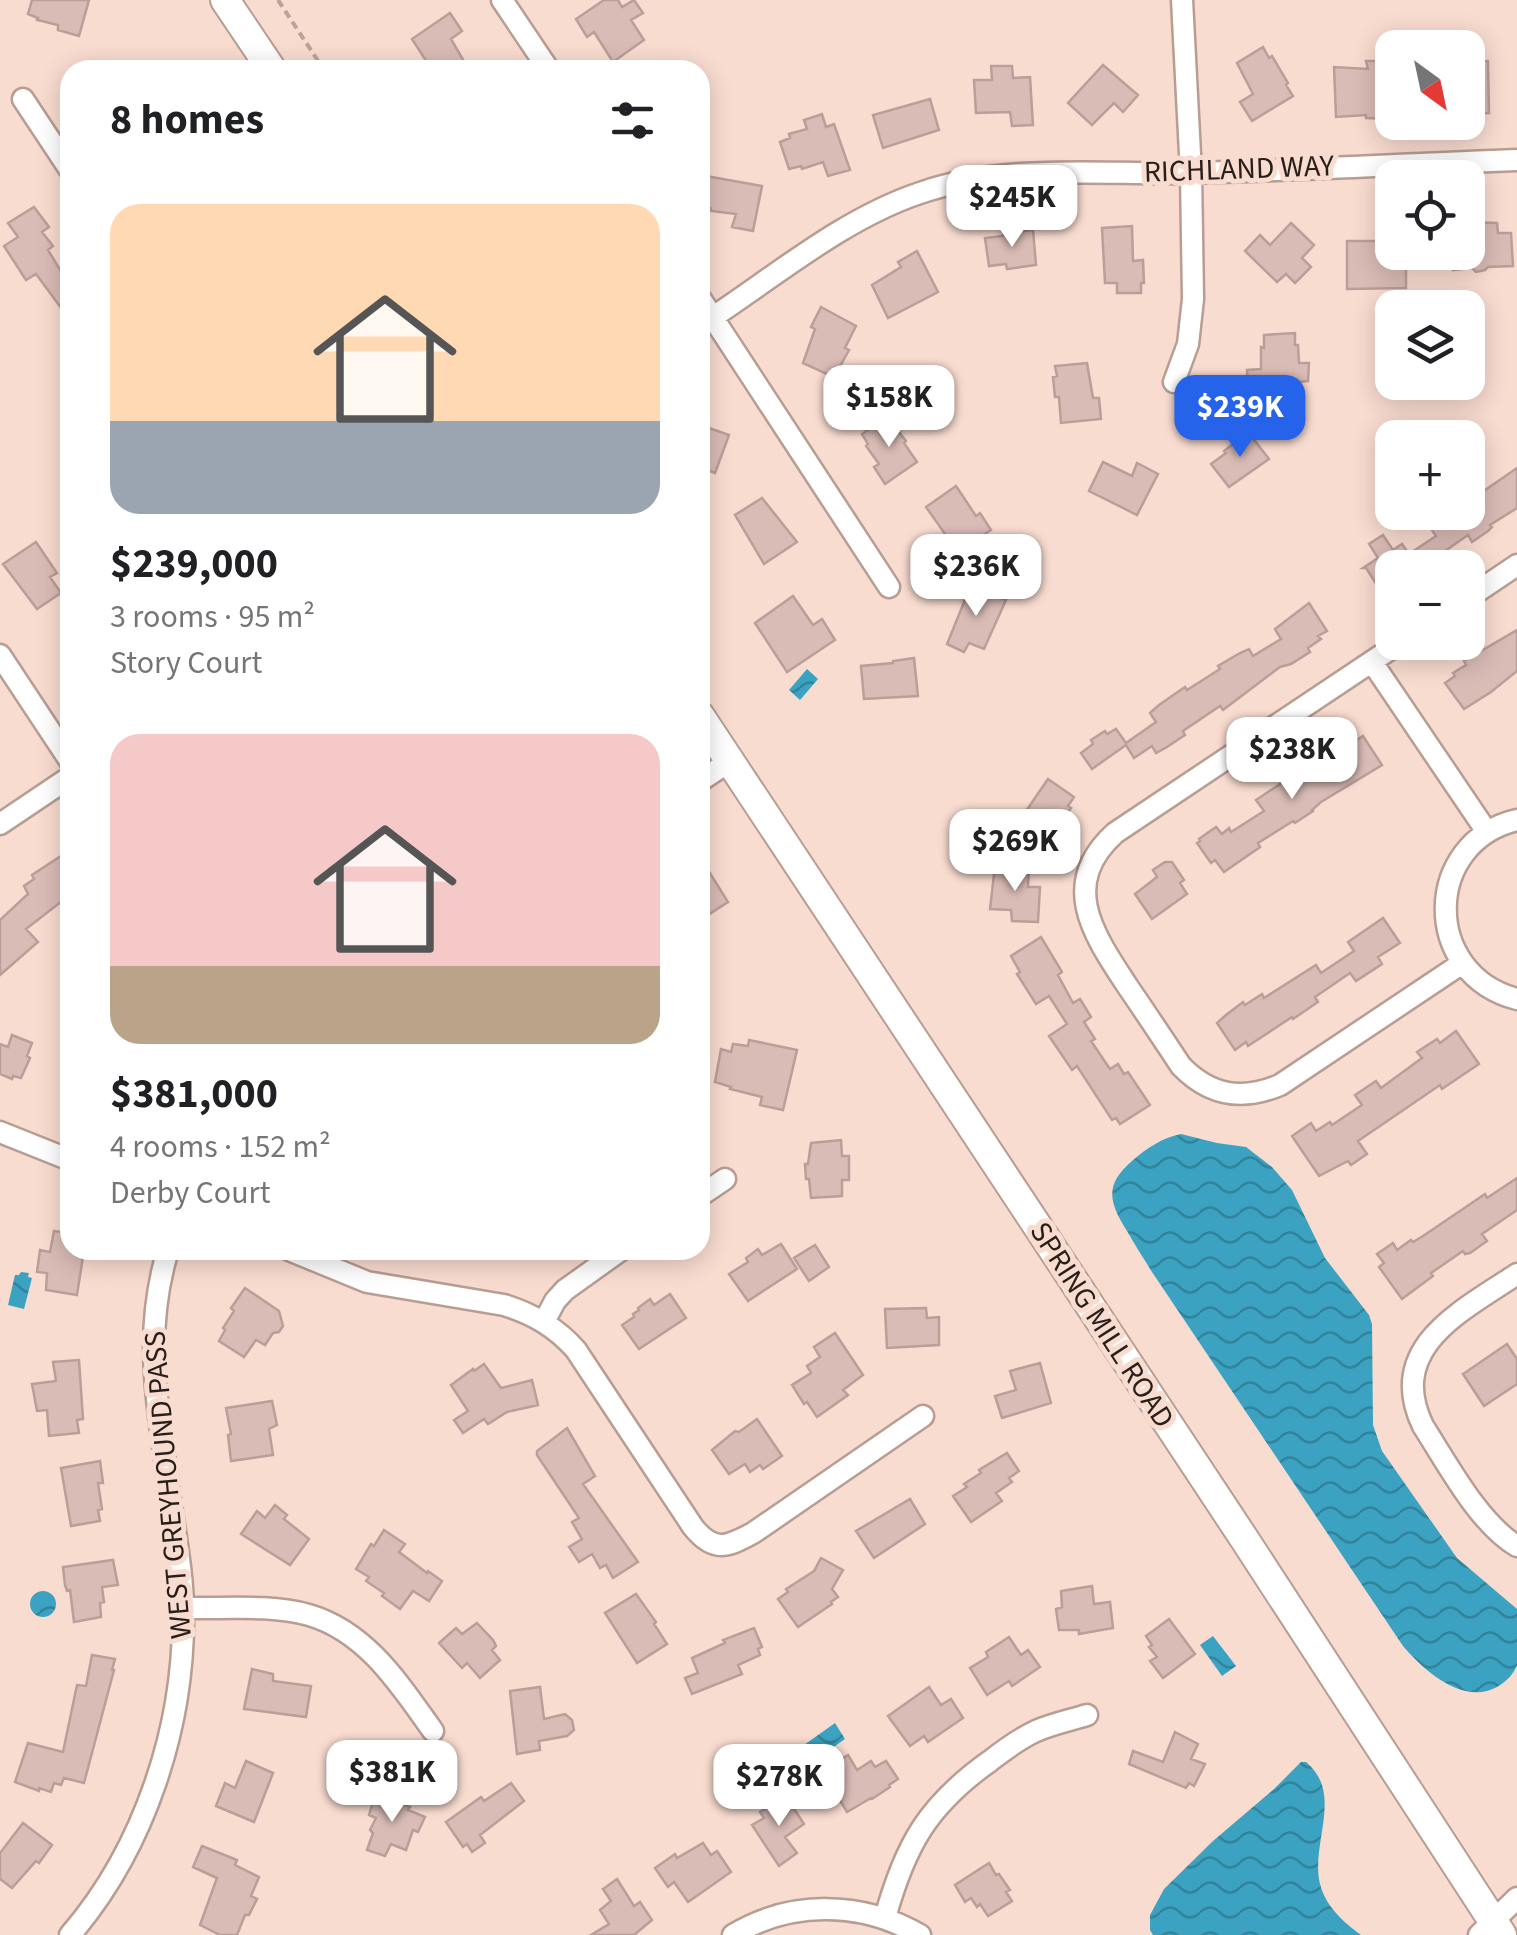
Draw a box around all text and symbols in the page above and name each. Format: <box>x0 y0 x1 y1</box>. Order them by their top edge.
north arrow <box>1375 30 1485 140</box>
map controls <box>1375 30 1485 660</box>
text: 8 homes <box>110 90 264 150</box>
icon: filters <box>605 93 660 148</box>
street label: RICHLAND WAY <box>1143 144 1336 194</box>
button: locate <box>1375 160 1485 270</box>
pin: $245K <box>942 165 1082 250</box>
text: $245K <box>968 174 1056 220</box>
icon: home <box>295 269 475 449</box>
button: layers <box>1375 290 1485 400</box>
pin: $158K <box>819 365 959 450</box>
text: $158K <box>845 374 933 420</box>
pin: $239K <box>1170 375 1310 460</box>
text: $239K <box>1196 384 1284 430</box>
button: + <box>1375 420 1485 530</box>
text: $239,000 <box>110 534 278 594</box>
pin: $236K <box>906 534 1046 619</box>
text: $236K <box>932 543 1020 589</box>
button: − <box>1375 550 1485 660</box>
text: 3 rooms · 95 m² <box>110 594 315 640</box>
text: Story Court <box>110 640 262 686</box>
pin: $238K <box>1222 717 1362 802</box>
text: $238K <box>1248 726 1336 772</box>
icon: home <box>295 799 475 979</box>
pin: $269K <box>945 809 1085 894</box>
text: $269K <box>971 818 1059 864</box>
text: $381,000 <box>110 1064 278 1124</box>
text: 4 rooms · 152 m² <box>110 1124 331 1170</box>
text: Derby Court <box>110 1170 271 1216</box>
street label: SPRING MILL ROAD <box>1019 1213 1185 1437</box>
street label: WEST GREYHOUND PASS <box>133 1329 203 1641</box>
pin: $381K <box>322 1740 462 1825</box>
pin: $278K <box>709 1744 849 1829</box>
text: $381K <box>348 1749 436 1795</box>
text: $278K <box>735 1753 823 1799</box>

